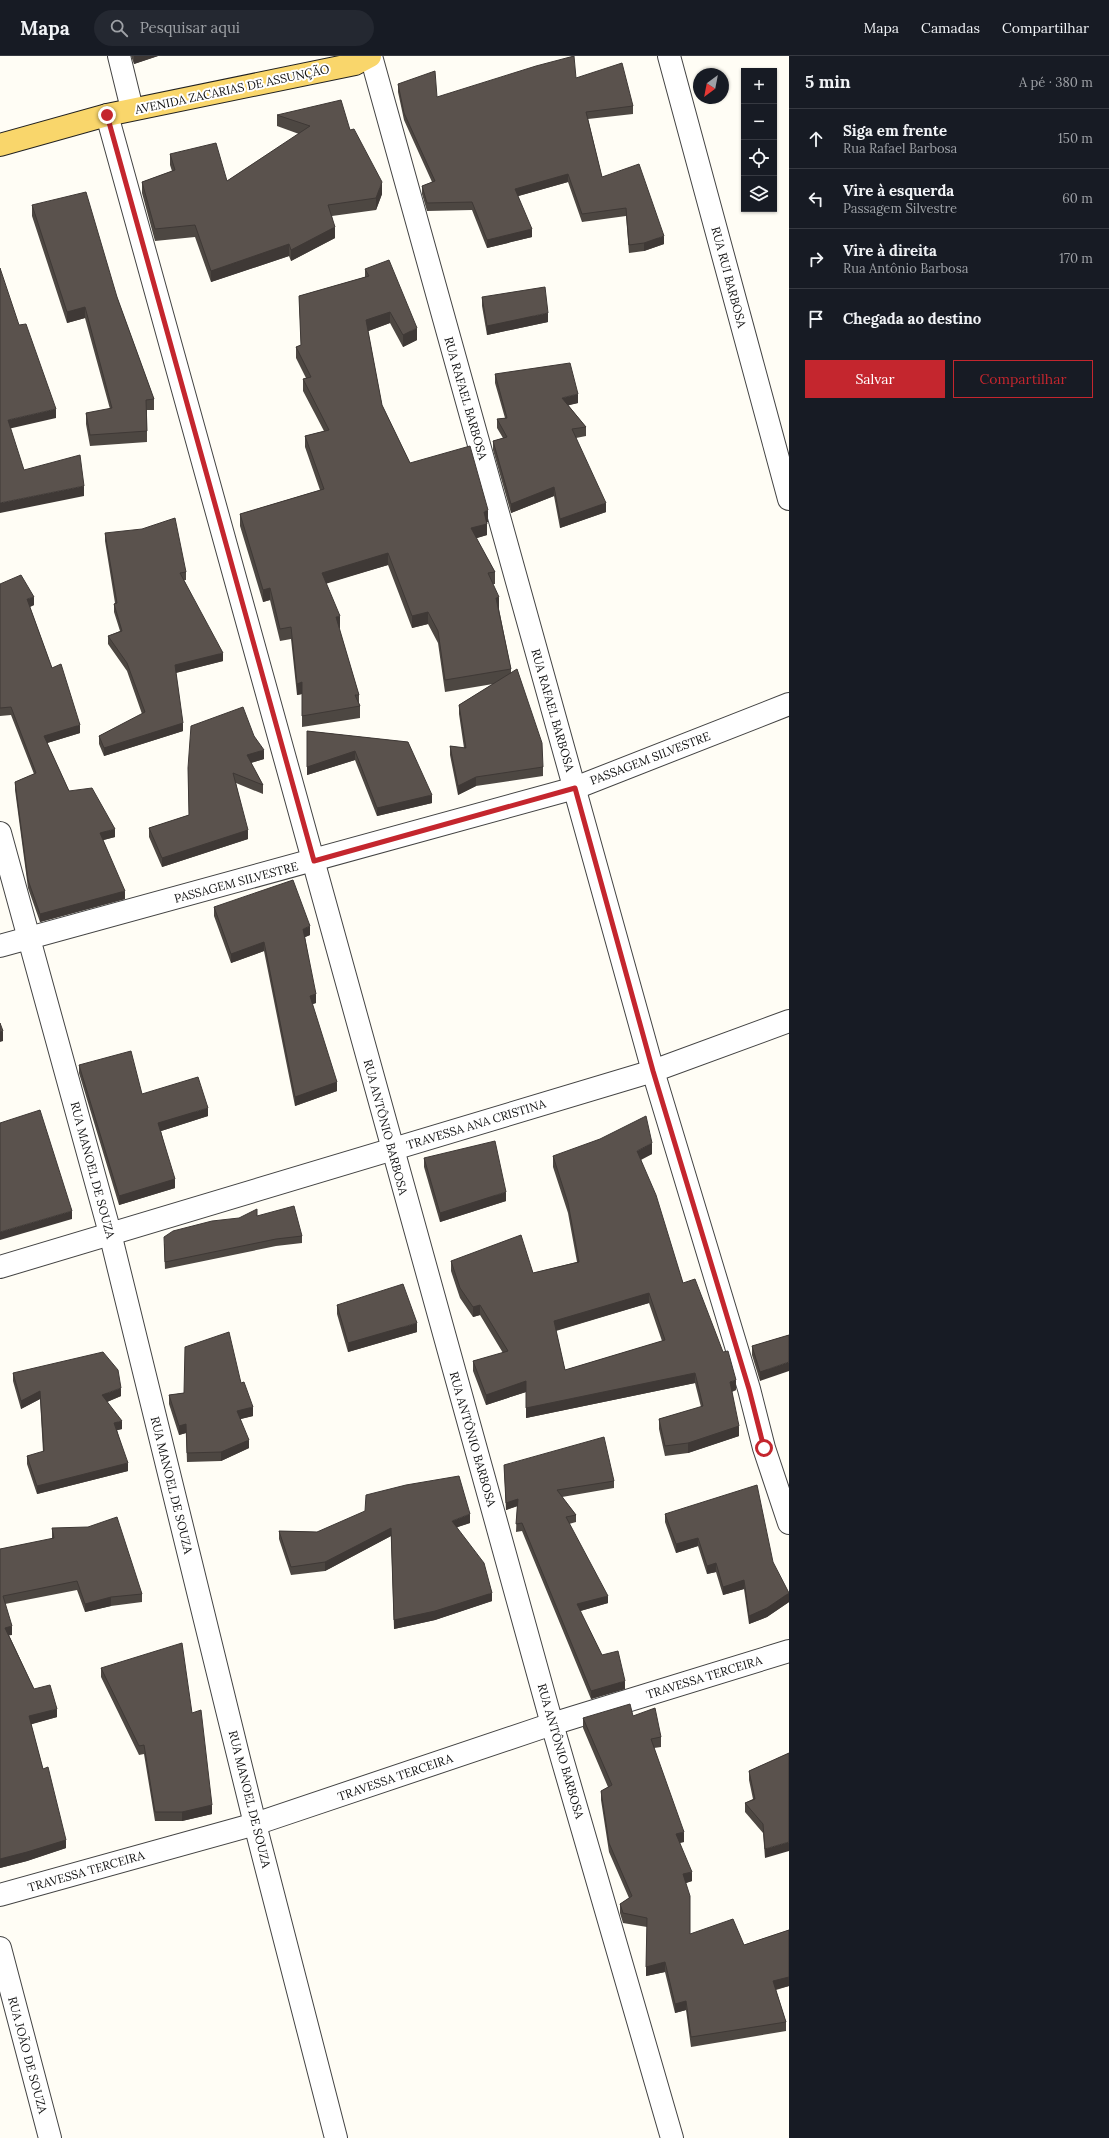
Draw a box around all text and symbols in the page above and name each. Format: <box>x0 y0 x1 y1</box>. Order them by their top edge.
search box <box>94 10 374 46</box>
text: Mapa <box>20 16 70 40</box>
icon: search <box>108 17 130 39</box>
text: Pesquisar aqui <box>140 18 240 37</box>
text: Mapa <box>863 19 899 37</box>
text: Camadas <box>921 19 980 37</box>
text: Compartilhar <box>1002 19 1089 37</box>
street label: AVENIDA ZACARIAS DE ASSUNÇÃO <box>132 61 331 117</box>
north arrow <box>693 68 729 104</box>
map controls <box>741 68 777 212</box>
button: + <box>741 68 777 104</box>
text: 5 min <box>805 71 851 93</box>
text: A pé · 380 m <box>1019 74 1093 91</box>
button: − <box>741 104 777 140</box>
route end <box>98 106 116 124</box>
text: Siga em frente <box>843 121 947 140</box>
icon: ahead <box>805 128 827 150</box>
text: 150 m <box>1058 130 1093 147</box>
button: locate <box>741 140 777 176</box>
text: Rua Rafael Barbosa <box>843 140 957 157</box>
button: layers <box>741 176 777 212</box>
text: Vire à esquerda <box>843 181 954 200</box>
icon: left <box>805 188 827 210</box>
text: 60 m <box>1062 190 1093 207</box>
text: Passagem Silvestre <box>843 200 957 217</box>
street label: RUA RUI BARBOSA <box>708 225 750 330</box>
text: Vire à direita <box>843 241 937 260</box>
icon: right <box>805 248 827 270</box>
text: 170 m <box>1059 250 1093 267</box>
text: Rua Antônio Barbosa <box>843 260 968 277</box>
icon: arrive <box>805 308 827 330</box>
text: Chegada ao destino <box>843 309 981 328</box>
street label: RUA RAFAEL BARBOSA <box>441 335 491 462</box>
button: Salvar <box>805 360 945 398</box>
button: Compartilhar <box>953 360 1093 398</box>
street label: RUA RAFAEL BARBOSA <box>528 647 578 774</box>
street label: PASSAGEM SILVESTRE <box>588 728 712 788</box>
street label: PASSAGEM SILVESTRE <box>172 858 300 906</box>
street label: RUA ANTÔNIO BARBOSA <box>361 1058 411 1197</box>
street label: TRAVESSA ANA CRISTINA <box>405 1096 548 1152</box>
street label: RUA MANOEL DE SOUZA <box>68 1100 119 1241</box>
street label: RUA ANTÔNIO BARBOSA <box>447 1370 500 1509</box>
street label: RUA MANOEL DE SOUZA <box>148 1415 196 1556</box>
route start <box>755 1439 773 1457</box>
street label: TRAVESSA TERCEIRA <box>644 1652 764 1702</box>
street label: RUA ANTÔNIO BARBOSA <box>535 1682 588 1821</box>
street label: RUA MANOEL DE SOUZA <box>226 1729 274 1870</box>
street label: TRAVESSA TERCEIRA <box>336 1750 455 1804</box>
street label: TRAVESSA TERCEIRA <box>26 1847 147 1895</box>
street label: RUA JOÃO DE SOUZA <box>5 1995 51 2116</box>

